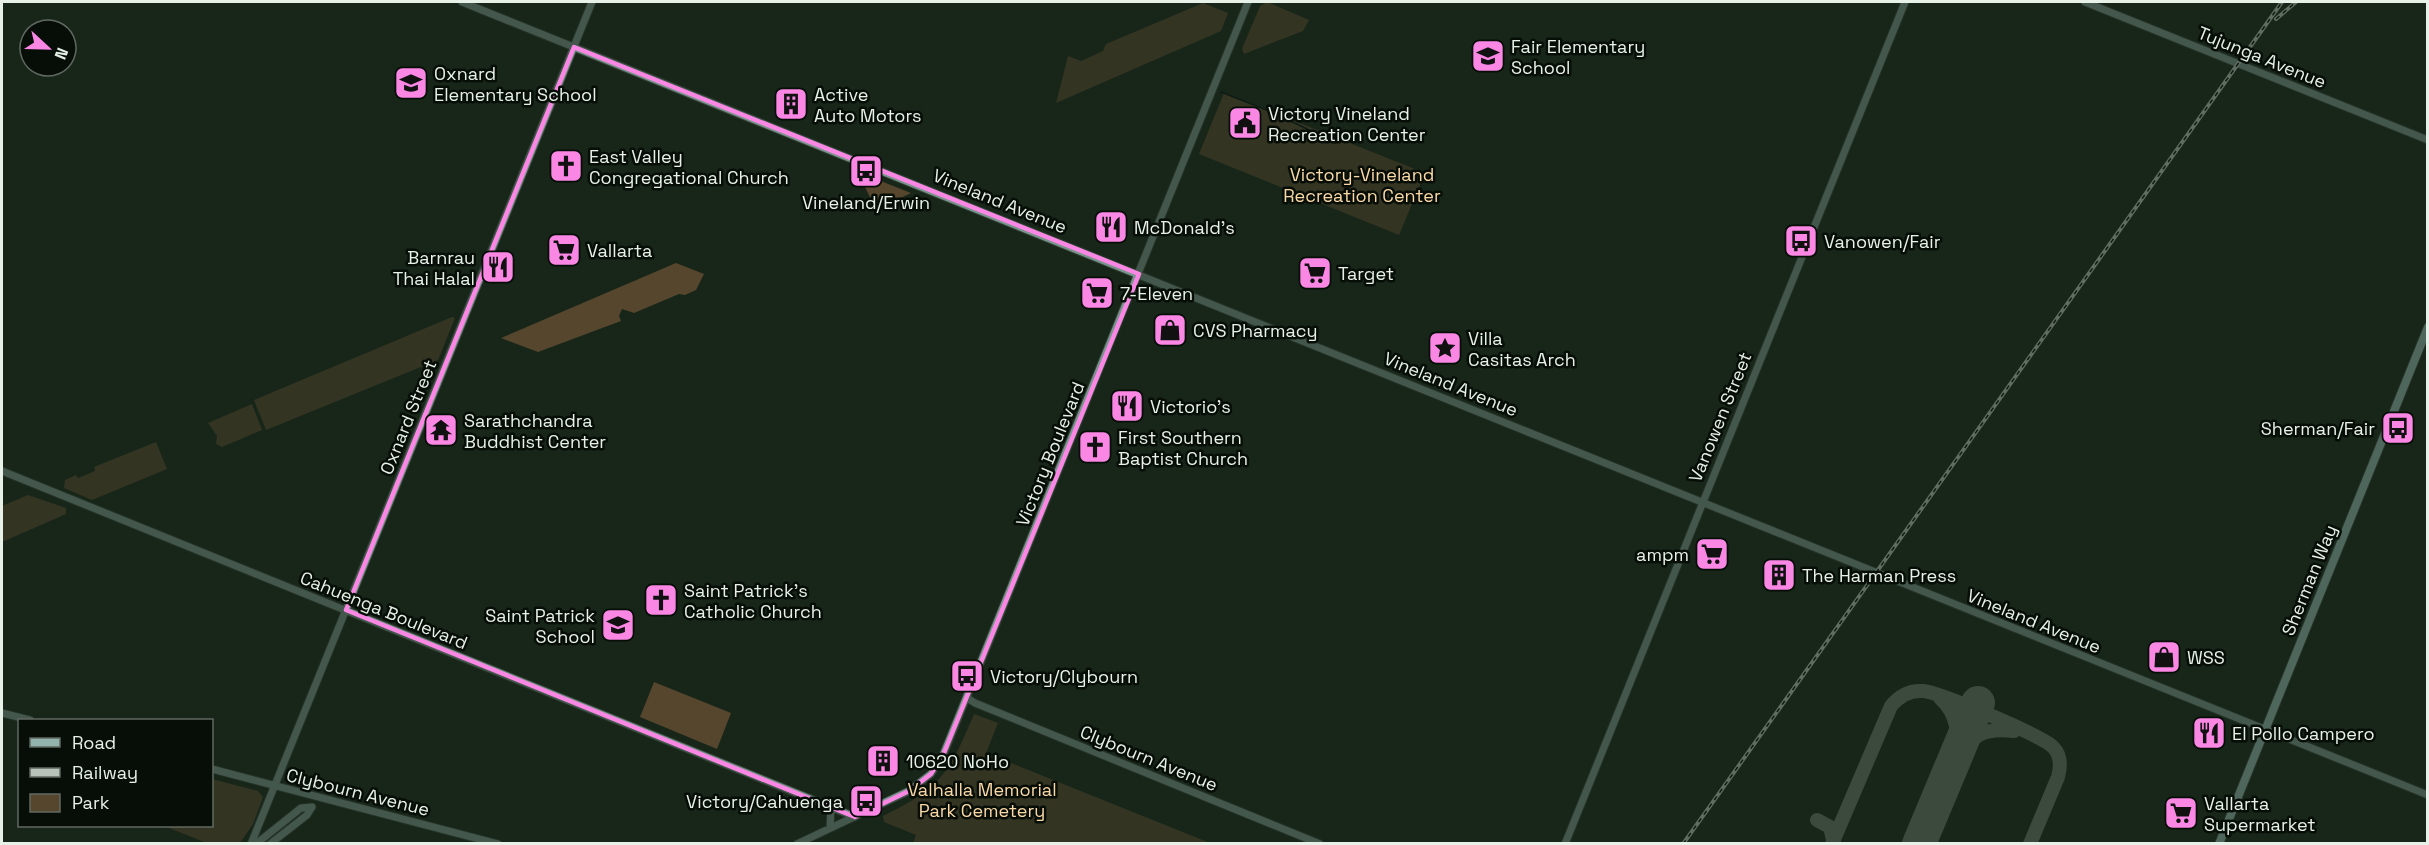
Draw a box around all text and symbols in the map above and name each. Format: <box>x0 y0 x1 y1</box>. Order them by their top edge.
north arrow <box>18 18 78 78</box>
street label: Tujunga Avenue <box>2194 21 2330 93</box>
place label: Fair Elementary School <box>1511 35 1645 79</box>
school or university icon: Fair Elementary School <box>1470 38 1506 74</box>
text: N <box>50 45 73 62</box>
place label: Oxnard Elementary School <box>434 62 597 106</box>
school or university icon: Oxnard Elementary School <box>393 65 429 101</box>
place label: Active Auto Motors <box>814 83 922 127</box>
building icon: Active Auto Motors <box>773 86 809 122</box>
place label: Victory Vineland Recreation Center <box>1268 102 1426 146</box>
public building icon: Victory Vineland Recreation Center <box>1227 105 1263 141</box>
place label: East Valley Congregational Church <box>589 145 789 189</box>
church icon: East Valley Congregational Church <box>548 148 584 184</box>
bus stop icon: Vineland/Erwin <box>848 153 884 189</box>
park label: Victory-Vineland Recreation Center <box>1283 163 1441 207</box>
street label: Vineland Avenue <box>930 164 1070 238</box>
place label: Vineland/Erwin <box>802 191 930 214</box>
restaurant icon: McDonald's <box>1093 209 1129 245</box>
place label: McDonald's <box>1134 216 1235 239</box>
bus stop icon: Vanowen/Fair <box>1783 223 1819 259</box>
place label: Vanowen/Fair <box>1824 230 1941 253</box>
supermarket icon: Vallarta <box>546 232 582 268</box>
place label: Vallarta <box>587 239 652 262</box>
place label: Barnrau Thai Halal <box>393 246 475 290</box>
restaurant icon: Barnrau Thai Halal <box>480 249 516 285</box>
supermarket icon: Target <box>1297 255 1333 291</box>
place label: Target <box>1338 262 1394 285</box>
supermarket icon: 7-Eleven <box>1079 275 1115 311</box>
place label: 7-Eleven <box>1120 282 1193 305</box>
shop icon: CVS Pharmacy <box>1152 312 1188 348</box>
place label: CVS Pharmacy <box>1193 319 1317 342</box>
place label: Villa Casitas Arch <box>1468 327 1576 371</box>
place icon: Villa Casitas Arch <box>1427 330 1463 366</box>
street label: Vineland Avenue <box>1381 347 1521 421</box>
street label: Vanowen Street <box>1683 349 1757 485</box>
street label: Oxnard Street <box>375 356 441 478</box>
street label: Victory Boulevard <box>1010 378 1090 530</box>
restaurant icon: Victorio's <box>1109 388 1145 424</box>
place label: Victorio's <box>1150 395 1231 418</box>
place label: Sarathchandra Buddhist Center <box>464 409 606 453</box>
bus stop icon: Sherman/Fair <box>2380 410 2416 446</box>
temple icon: Sarathchandra Buddhist Center <box>423 412 459 448</box>
place label: Sherman/Fair <box>2261 417 2375 440</box>
place label: First Southern Baptist Church <box>1118 426 1248 470</box>
church icon: First Southern Baptist Church <box>1077 429 1113 465</box>
street label: Sherman Way <box>2276 521 2342 639</box>
supermarket icon: ampm <box>1694 536 1730 572</box>
place label: ampm <box>1636 543 1689 566</box>
building icon: The Harman Press <box>1761 557 1797 593</box>
place label: The Harman Press <box>1802 564 1956 587</box>
street label: Cahuenga Boulevard <box>297 566 471 654</box>
place label: Saint Patrick's Catholic Church <box>684 579 822 623</box>
church icon: Saint Patrick's Catholic Church <box>643 582 679 618</box>
street label: Vineland Avenue <box>1964 584 2104 658</box>
place label: Saint Patrick School <box>485 604 595 648</box>
school or university icon: Saint Patrick School <box>600 607 636 643</box>
shop icon: WSS <box>2146 639 2182 675</box>
place label: WSS <box>2187 646 2225 669</box>
bus stop icon: Victory/Clybourn <box>949 658 985 694</box>
place label: Victory/Clybourn <box>990 665 1138 688</box>
restaurant icon: El Pollo Campero <box>2191 715 2227 751</box>
legend <box>18 719 213 827</box>
street label: Clybourn Avenue <box>1077 720 1221 796</box>
place label: El Pollo Campero <box>2232 722 2375 745</box>
text: Road <box>72 731 116 754</box>
building icon: 10620 NoHo <box>865 743 901 779</box>
place label: 10620 NoHo <box>906 750 1009 773</box>
text: Railway <box>72 761 138 784</box>
street label: Clybourn Avenue <box>284 763 432 821</box>
park label: Valhalla Memorial Park Cemetery <box>907 778 1057 822</box>
bus stop icon: Victory/Cahuenga <box>848 783 884 819</box>
place label: Victory/Cahuenga <box>686 790 843 813</box>
text: Park <box>72 791 110 814</box>
place label: Vallarta Supermarket <box>2204 792 2316 836</box>
supermarket icon: Vallarta Supermarket <box>2163 795 2199 831</box>

